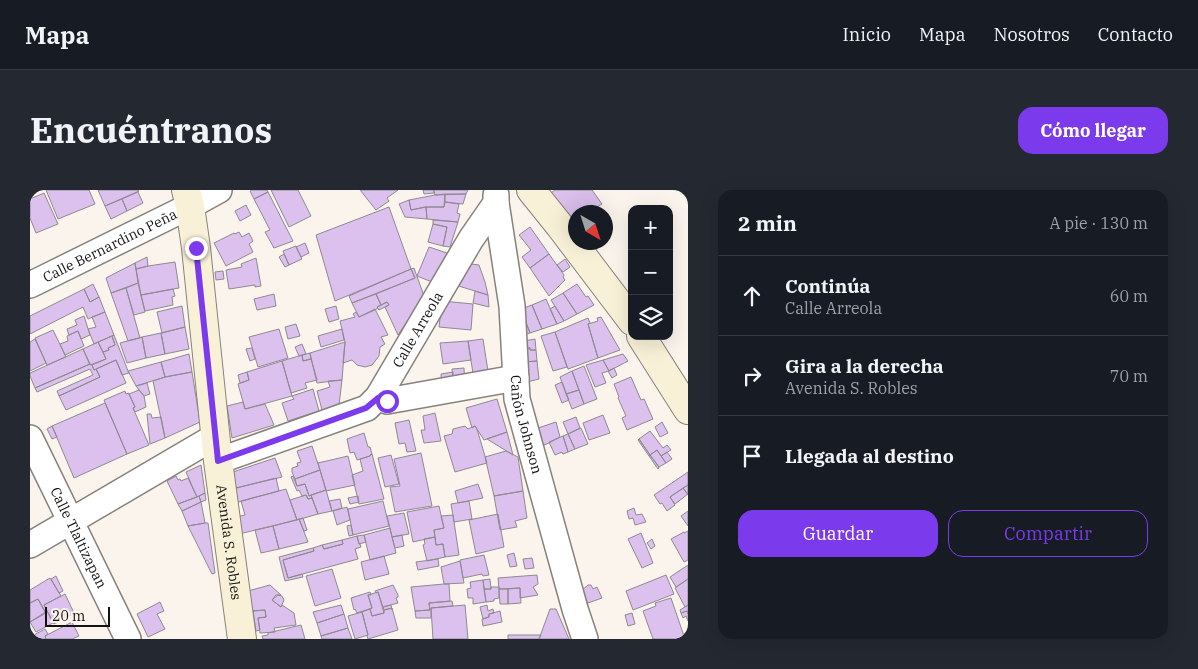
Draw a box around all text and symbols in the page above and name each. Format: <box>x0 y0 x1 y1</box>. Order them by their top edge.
text: Mapa <box>25 19 89 51</box>
text: Inicio <box>843 23 891 46</box>
text: Mapa <box>919 23 966 46</box>
text: Nosotros <box>994 23 1070 46</box>
text: Contacto <box>1098 23 1173 46</box>
text: Encuéntranos <box>30 107 272 153</box>
button: Cómo llegar <box>1018 107 1168 154</box>
street label: Calle Bernardino Peña <box>40 205 180 286</box>
north arrow <box>568 205 613 250</box>
map controls <box>628 205 673 340</box>
button: + <box>628 205 673 250</box>
text: 2 min <box>738 209 797 237</box>
text: A pie · 130 m <box>1050 213 1148 233</box>
route end <box>185 237 208 260</box>
button: − <box>628 250 673 295</box>
text: Continúa <box>785 274 870 298</box>
icon: ahead <box>738 282 766 310</box>
text: 60 m <box>1110 286 1148 306</box>
street label: Calle Arreola <box>388 288 447 371</box>
button: layers <box>628 295 673 340</box>
text: Calle Arreola <box>785 298 882 318</box>
text: Gira a la derecha <box>785 354 944 378</box>
icon: right <box>738 362 766 390</box>
text: 70 m <box>1110 366 1148 386</box>
street label: Cañón Johnson <box>507 375 546 476</box>
text: Avenida S. Robles <box>785 378 918 398</box>
route start <box>376 390 399 413</box>
icon: arrive <box>738 442 766 470</box>
text: Llegada al destino <box>785 444 954 468</box>
street label: Avenida S. Robles <box>212 483 246 601</box>
street label: Calle Tlaltizapan <box>46 484 111 591</box>
button: Guardar <box>738 510 938 557</box>
button: Compartir <box>948 510 1148 557</box>
scale bar <box>45 604 110 627</box>
text: 20 m <box>52 607 85 625</box>

